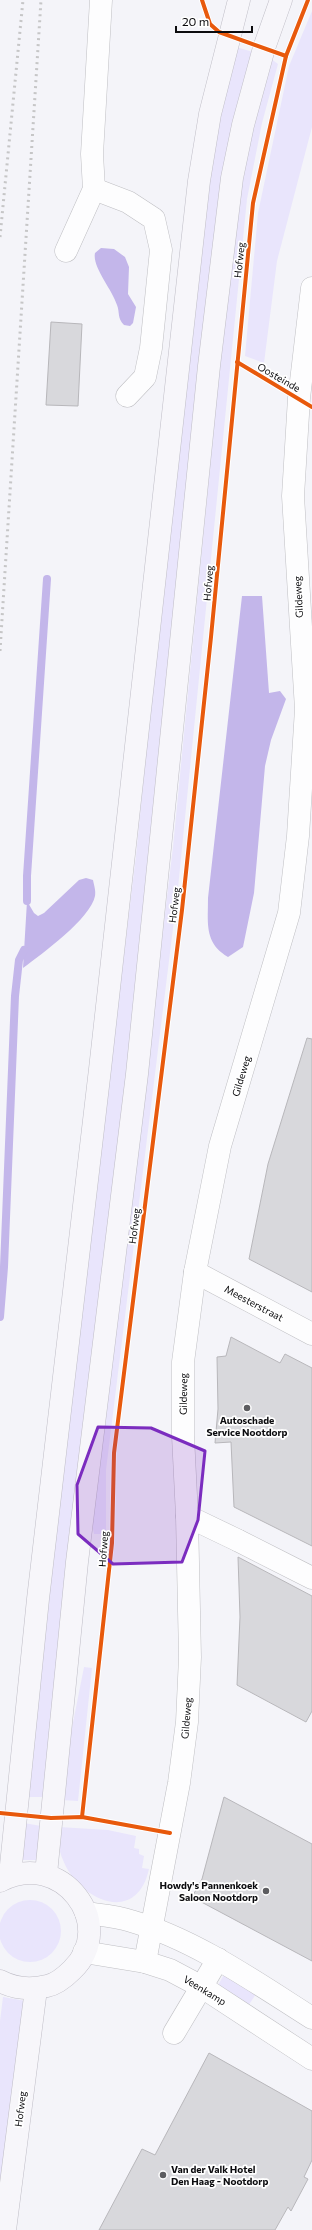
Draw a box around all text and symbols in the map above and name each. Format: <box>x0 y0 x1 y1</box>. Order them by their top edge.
scale bar <box>176 8 252 34</box>
text: 20 m <box>182 14 209 28</box>
street label: Hofweg <box>231 241 247 278</box>
street label: Oosteinde <box>256 360 302 394</box>
street label: Hofweg <box>200 564 216 601</box>
street label: Gildeweg <box>291 575 305 618</box>
street label: Hofweg <box>166 886 182 924</box>
street label: Gildeweg <box>229 1054 253 1098</box>
street label: Hofweg <box>126 1207 142 1245</box>
street label: Meesterstraat <box>223 1282 285 1324</box>
street label: Gildeweg <box>177 1372 189 1415</box>
marker: Autoschade Service Nootdorp <box>242 1403 252 1413</box>
place label: Autoschade Service Nootdorp <box>206 1414 288 1438</box>
street label: Hofweg <box>96 1530 110 1567</box>
street label: Gildeweg <box>178 1696 194 1739</box>
place label: Howdy's Pannenkoek Saloon Nootdorp <box>160 1879 258 1903</box>
marker: Howdy's Pannenkoek Saloon Nootdorp <box>261 1886 271 1896</box>
street label: Veenkamp <box>181 1973 229 2007</box>
street label: Hofweg <box>12 2090 28 2128</box>
place label: Van der Valk Hotel Den Haag - Nootdorp <box>171 2163 268 2187</box>
marker: Van der Valk Hotel Den Haag - Nootdorp <box>158 2170 168 2180</box>

